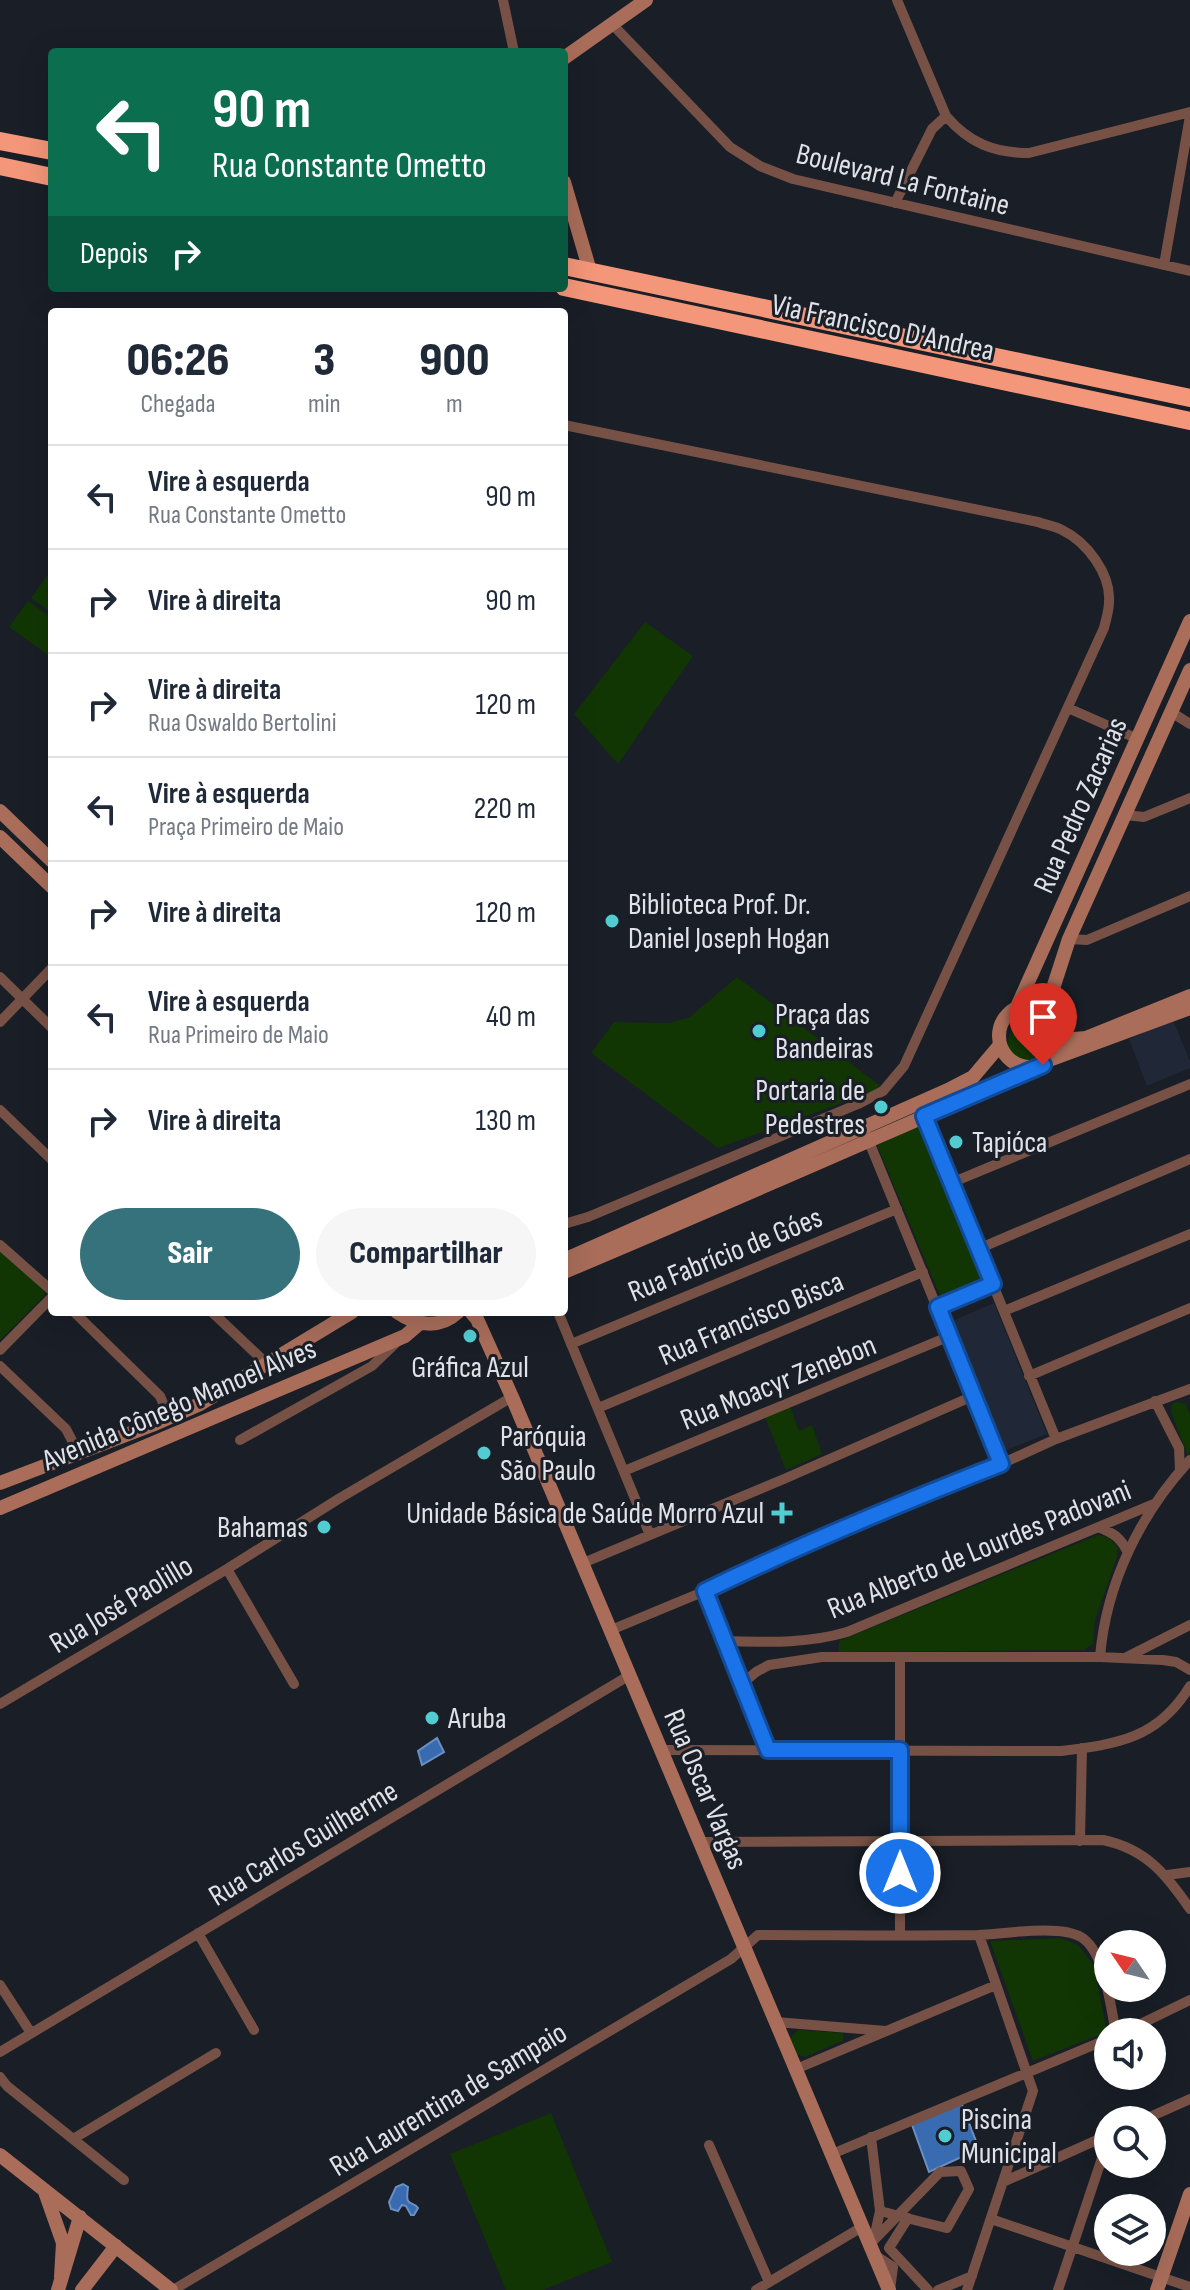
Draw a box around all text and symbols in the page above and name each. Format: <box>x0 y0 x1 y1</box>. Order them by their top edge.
text: 90 m <box>212 77 311 144</box>
icon: left <box>80 80 184 184</box>
street label: Boulevard La Fontaine <box>792 136 1013 224</box>
text: Rua Constante Ometto <box>212 145 487 188</box>
icon: right <box>164 232 208 276</box>
text: Depois <box>80 236 148 272</box>
street label: Via Francisco D'Andrea <box>768 287 997 369</box>
text: 06:26 <box>126 332 230 389</box>
text: 3 <box>313 332 335 389</box>
text: 900 <box>419 332 490 389</box>
text: Chegada <box>140 389 216 420</box>
text: min <box>308 389 341 420</box>
text: m <box>446 389 463 420</box>
text: Vire à esquerda <box>148 464 310 500</box>
icon: left <box>80 475 124 519</box>
text: 90 m <box>485 479 536 515</box>
text: Rua Constante Ometto <box>148 500 346 531</box>
icon: right <box>80 579 124 623</box>
text: Vire à direita <box>148 583 281 619</box>
text: 90 m <box>485 583 536 619</box>
text: Vire à direita <box>148 672 281 708</box>
icon: right <box>80 683 124 727</box>
text: 120 m <box>475 687 536 723</box>
text: Rua Oswaldo Bertolini <box>148 708 337 739</box>
street label: Rua Pedro Zacarias <box>1026 712 1136 899</box>
text: Vire à esquerda <box>148 776 310 812</box>
icon: left <box>80 787 124 831</box>
text: 220 m <box>474 791 536 827</box>
text: Praça Primeiro de Maio <box>148 812 344 843</box>
place label: Biblioteca Prof. Dr. Daniel Joseph Hogan <box>628 887 830 957</box>
icon: right <box>80 891 124 935</box>
text: Vire à direita <box>148 895 281 931</box>
text: 120 m <box>475 895 536 931</box>
marker: Biblioteca Prof. Dr. Daniel Joseph Hogan <box>603 912 621 930</box>
pin <box>1009 983 1077 1065</box>
text: Vire à esquerda <box>148 984 310 1020</box>
icon: left <box>80 995 124 1039</box>
icon: arrive <box>1021 995 1065 1039</box>
place label: Praça das Bandeiras <box>775 997 873 1067</box>
text: 40 m <box>486 999 536 1035</box>
text: Rua Primeiro de Maio <box>148 1020 329 1051</box>
marker: Praça das Bandeiras <box>750 1022 768 1040</box>
place label: Portaria de Pedestres <box>755 1073 865 1143</box>
marker: Portaria de Pedestres <box>872 1098 890 1116</box>
icon: right <box>80 1099 124 1143</box>
text: Vire à direita <box>148 1103 281 1139</box>
text: 130 m <box>476 1103 536 1139</box>
place label: Tapióca <box>972 1125 1047 1161</box>
marker: Tapióca <box>947 1133 965 1151</box>
street label: Rua Fabrício de Góes <box>623 1200 828 1310</box>
button: Sair <box>80 1208 300 1300</box>
button: Compartilhar <box>316 1208 536 1300</box>
street label: Rua Francisco Bisca <box>654 1264 849 1374</box>
marker: Gráfica Azul <box>461 1327 479 1345</box>
street label: Rua Moacyr Zenebon <box>675 1327 881 1439</box>
street label: Avenida Cônego Manoel Alves <box>36 1331 322 1479</box>
place label: Gráfica Azul <box>411 1350 529 1386</box>
place label: Paróquia São Paulo <box>500 1419 596 1489</box>
marker: Paróquia São Paulo <box>475 1444 493 1462</box>
street label: Rua Alberto de Lourdes Padovani <box>822 1473 1136 1627</box>
place label: Unidade Básica de Saúde Morro Azul <box>406 1496 764 1532</box>
marker: Unidade Básica de Saúde Morro Azul <box>771 1502 793 1524</box>
place label: Bahamas <box>217 1510 308 1546</box>
marker: Bahamas <box>315 1518 333 1536</box>
street label: Rua José Paolillo <box>43 1548 200 1662</box>
place label: Aruba <box>447 1701 507 1737</box>
street label: Rua Oscar Vargas <box>655 1704 755 1875</box>
marker: Aruba <box>423 1709 441 1727</box>
street label: Rua Carlos Guilherme <box>203 1773 405 1914</box>
position arrow <box>858 1831 942 1915</box>
north arrow <box>1094 1930 1166 2002</box>
map controls <box>1094 1930 1166 2266</box>
street label: Rua Laurentina de Sampaio <box>324 2015 574 2185</box>
button: sound <box>1094 2018 1166 2090</box>
place label: Piscina Municipal <box>961 2102 1057 2172</box>
button: search <box>1094 2106 1166 2178</box>
marker: Piscina Municipal <box>936 2127 954 2145</box>
button: layers <box>1094 2194 1166 2266</box>

